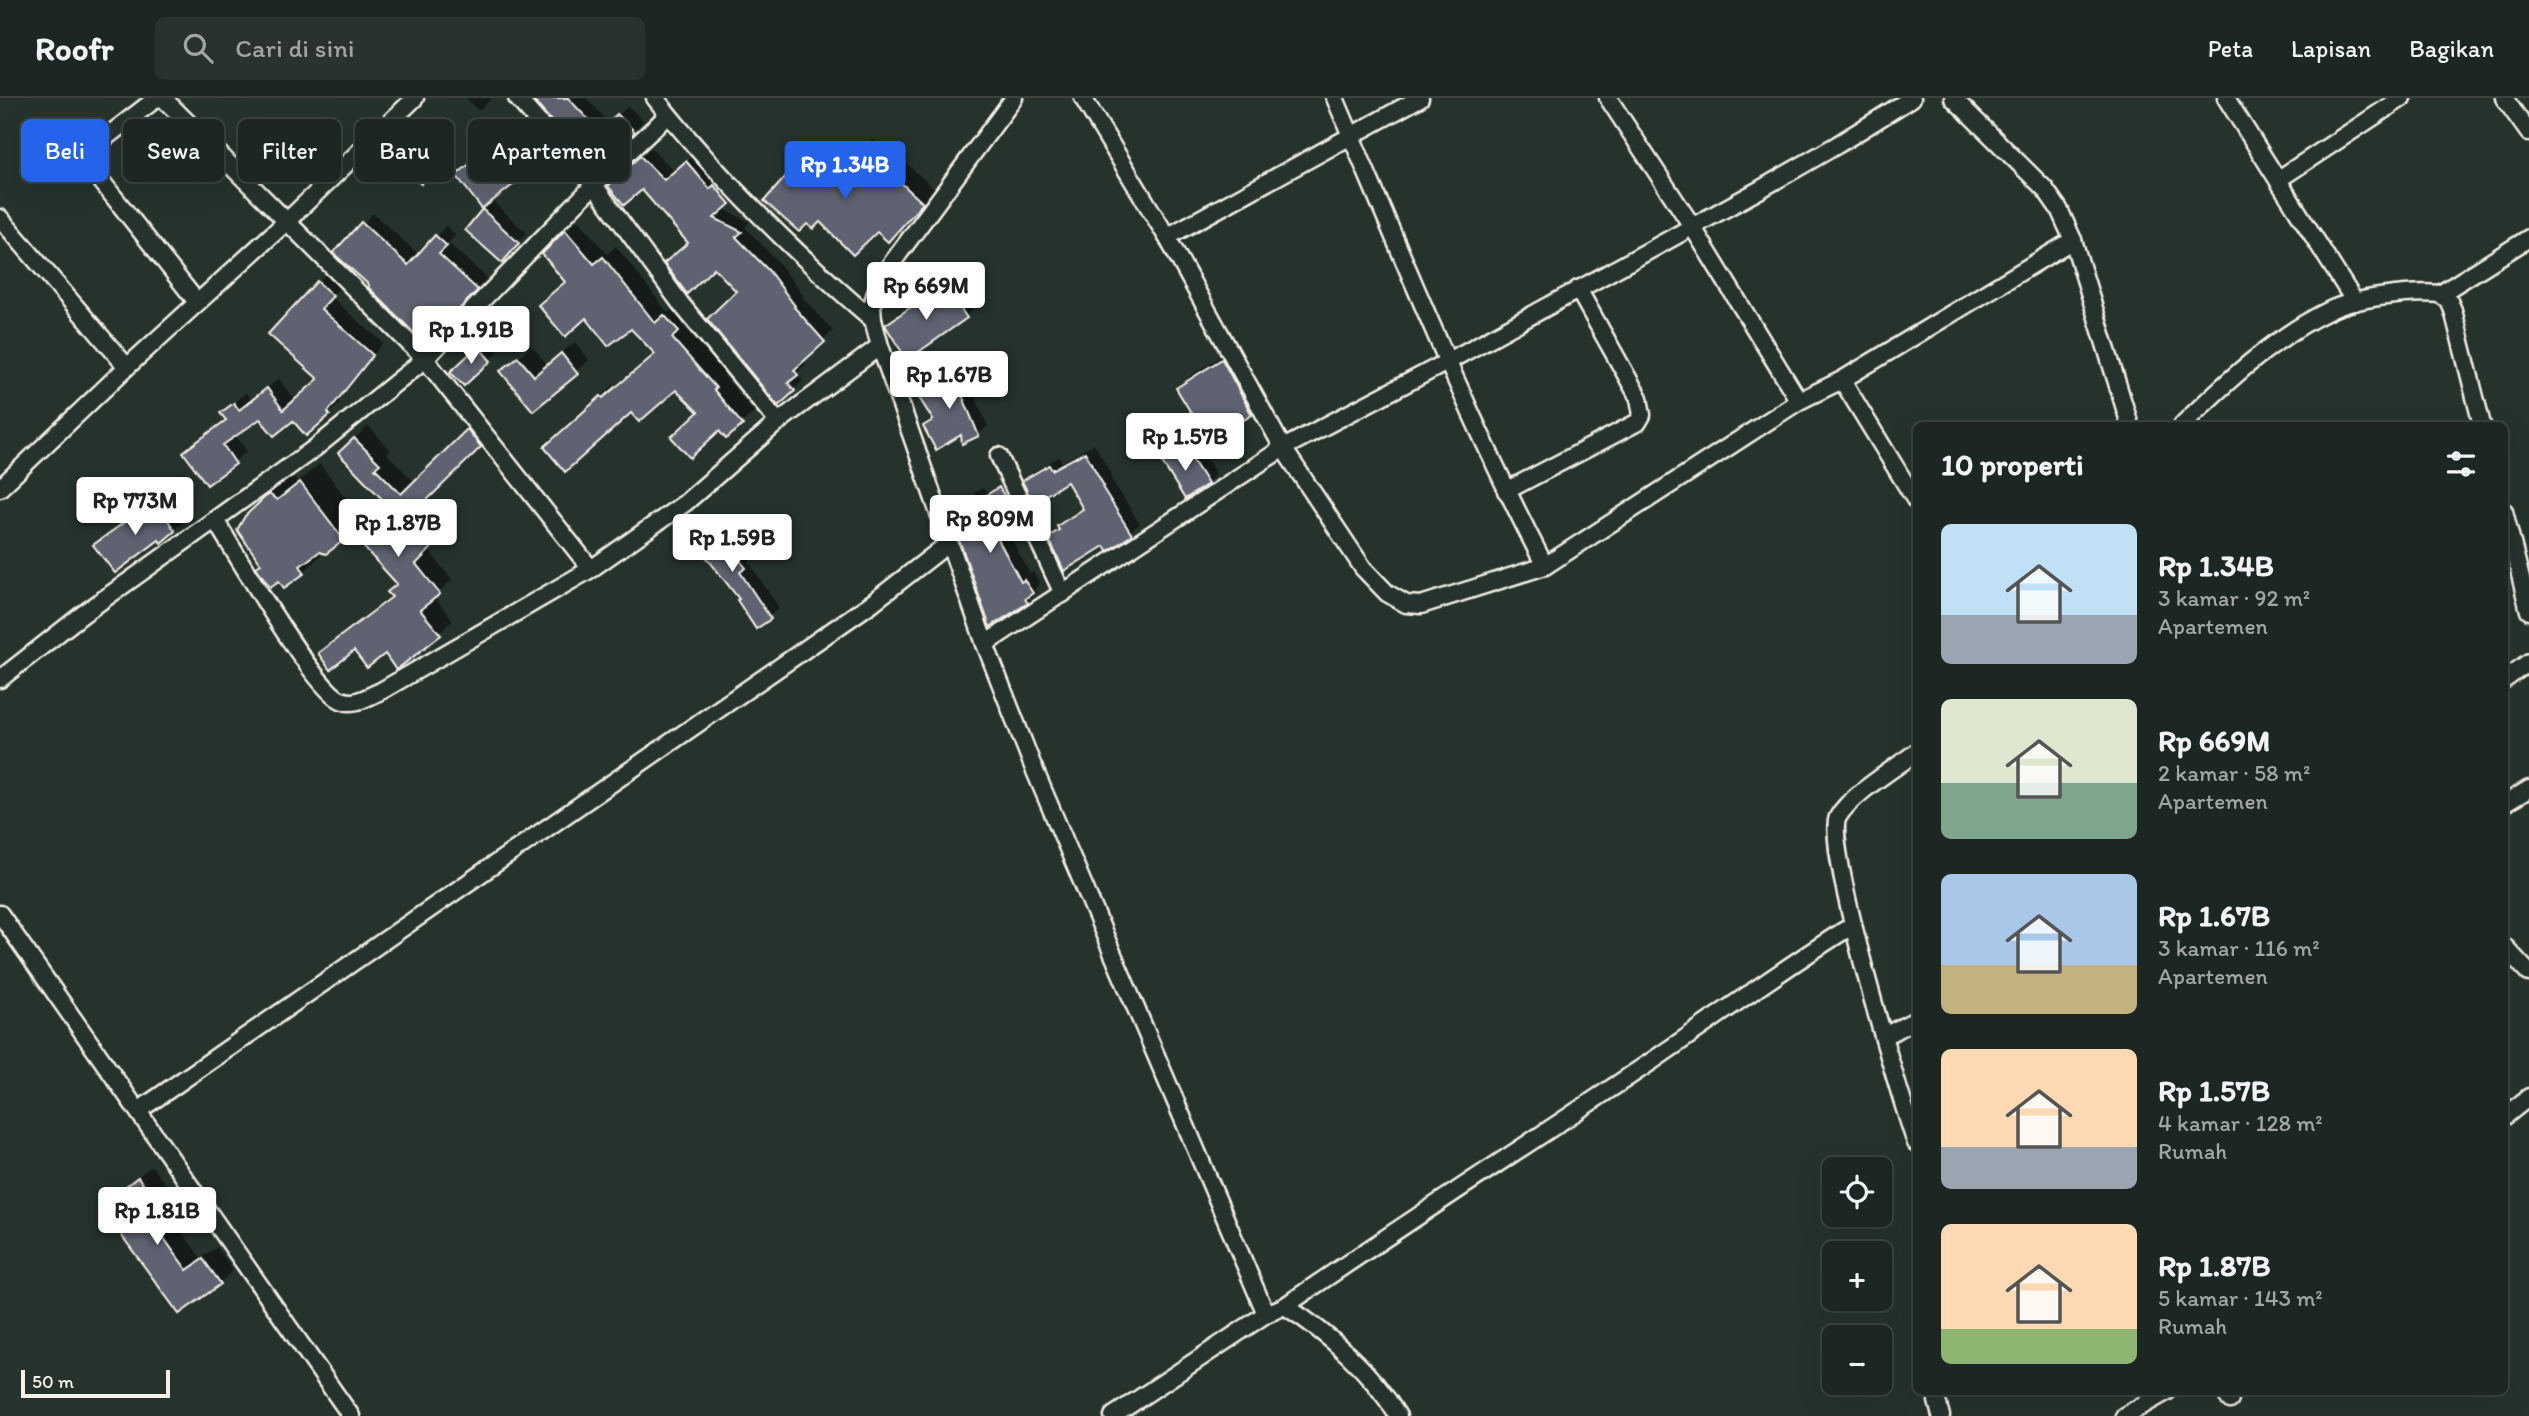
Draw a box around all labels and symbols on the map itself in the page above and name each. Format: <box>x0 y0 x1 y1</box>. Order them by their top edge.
pin: Rp 1.34B <box>773 141 917 201</box>
pin: Rp 669M <box>861 262 991 322</box>
pin: Rp 1.91B <box>399 306 543 366</box>
pin: Rp 1.67B <box>877 352 1021 411</box>
pin: Rp 1.57B <box>1113 414 1257 473</box>
pin: Rp 773M <box>70 478 200 537</box>
pin: Rp 809M <box>925 496 1055 555</box>
pin: Rp 1.87B <box>326 500 470 559</box>
pin: Rp 1.59B <box>660 514 804 574</box>
pin: Rp 1.81B <box>85 1188 229 1247</box>
scale bar <box>21 1367 170 1399</box>

